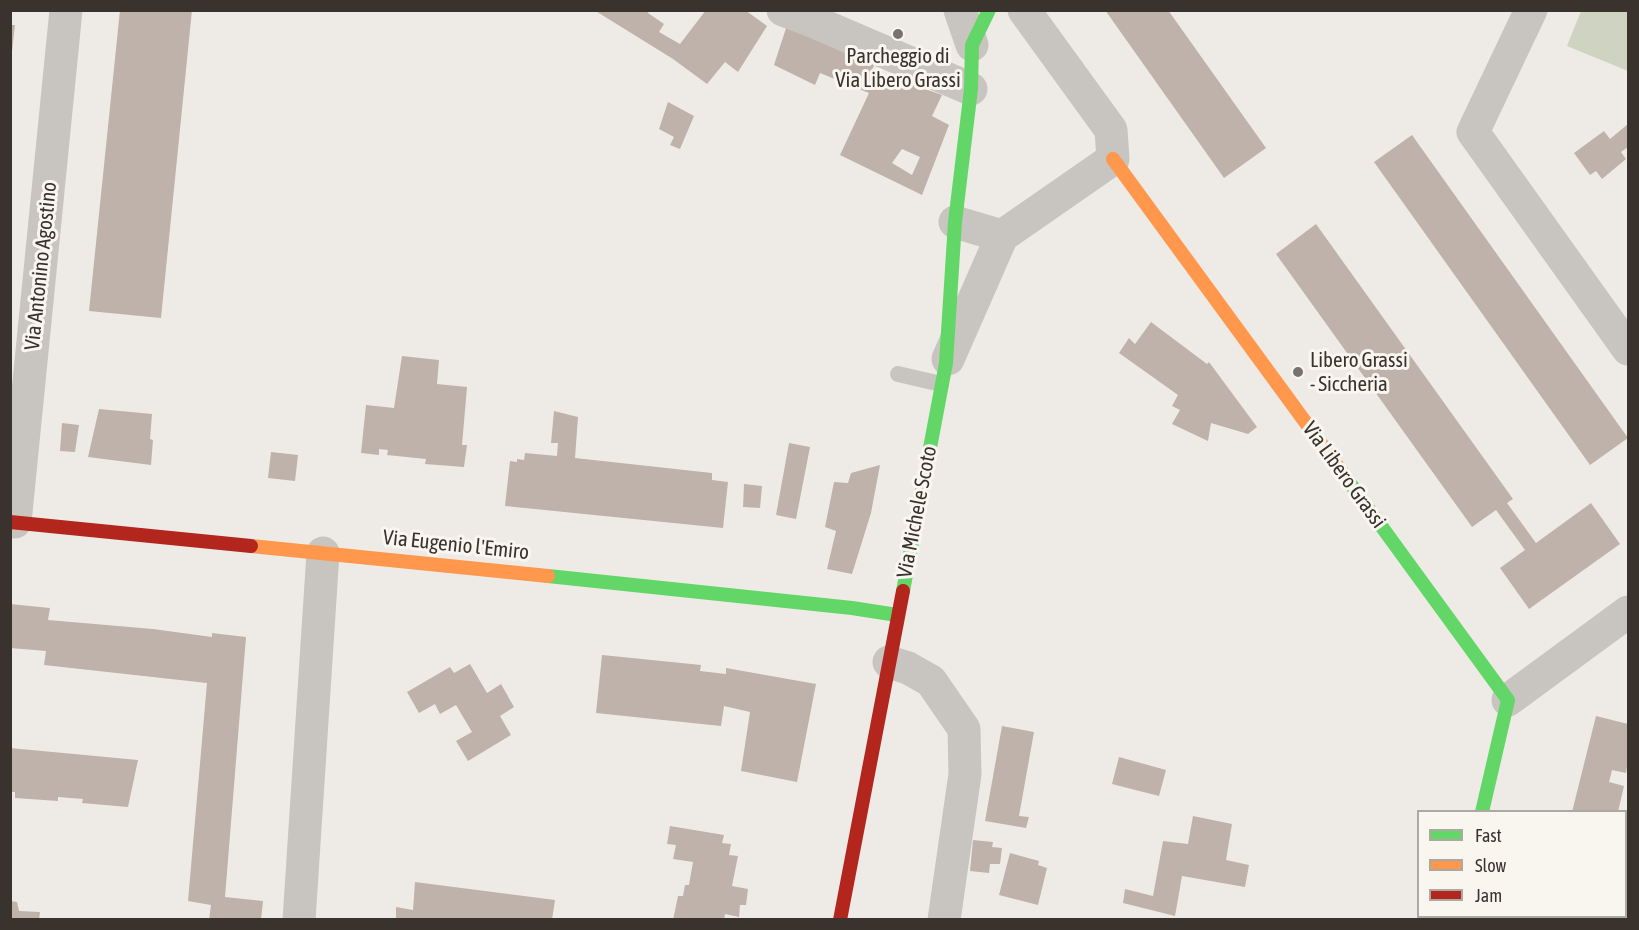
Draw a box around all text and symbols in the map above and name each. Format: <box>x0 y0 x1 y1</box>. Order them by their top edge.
marker: Parcheggio di Via Libero Grassi <box>891 27 905 41</box>
place label: Parcheggio di Via Libero Grassi <box>835 43 961 93</box>
street label: Via Antonino Agostino <box>20 181 62 351</box>
place label: Libero Grassi - Siccheria <box>1310 347 1408 397</box>
marker: Libero Grassi - Siccheria <box>1291 365 1305 379</box>
street label: Via Libero Grassi <box>1297 417 1391 533</box>
street label: Via Michele Scoto <box>892 444 942 580</box>
street label: Via Eugenio l'Emiro <box>382 525 530 565</box>
legend <box>1417 810 1627 918</box>
text: Fast <box>1475 825 1502 846</box>
text: Slow <box>1475 855 1506 876</box>
text: Jam <box>1475 885 1502 906</box>

